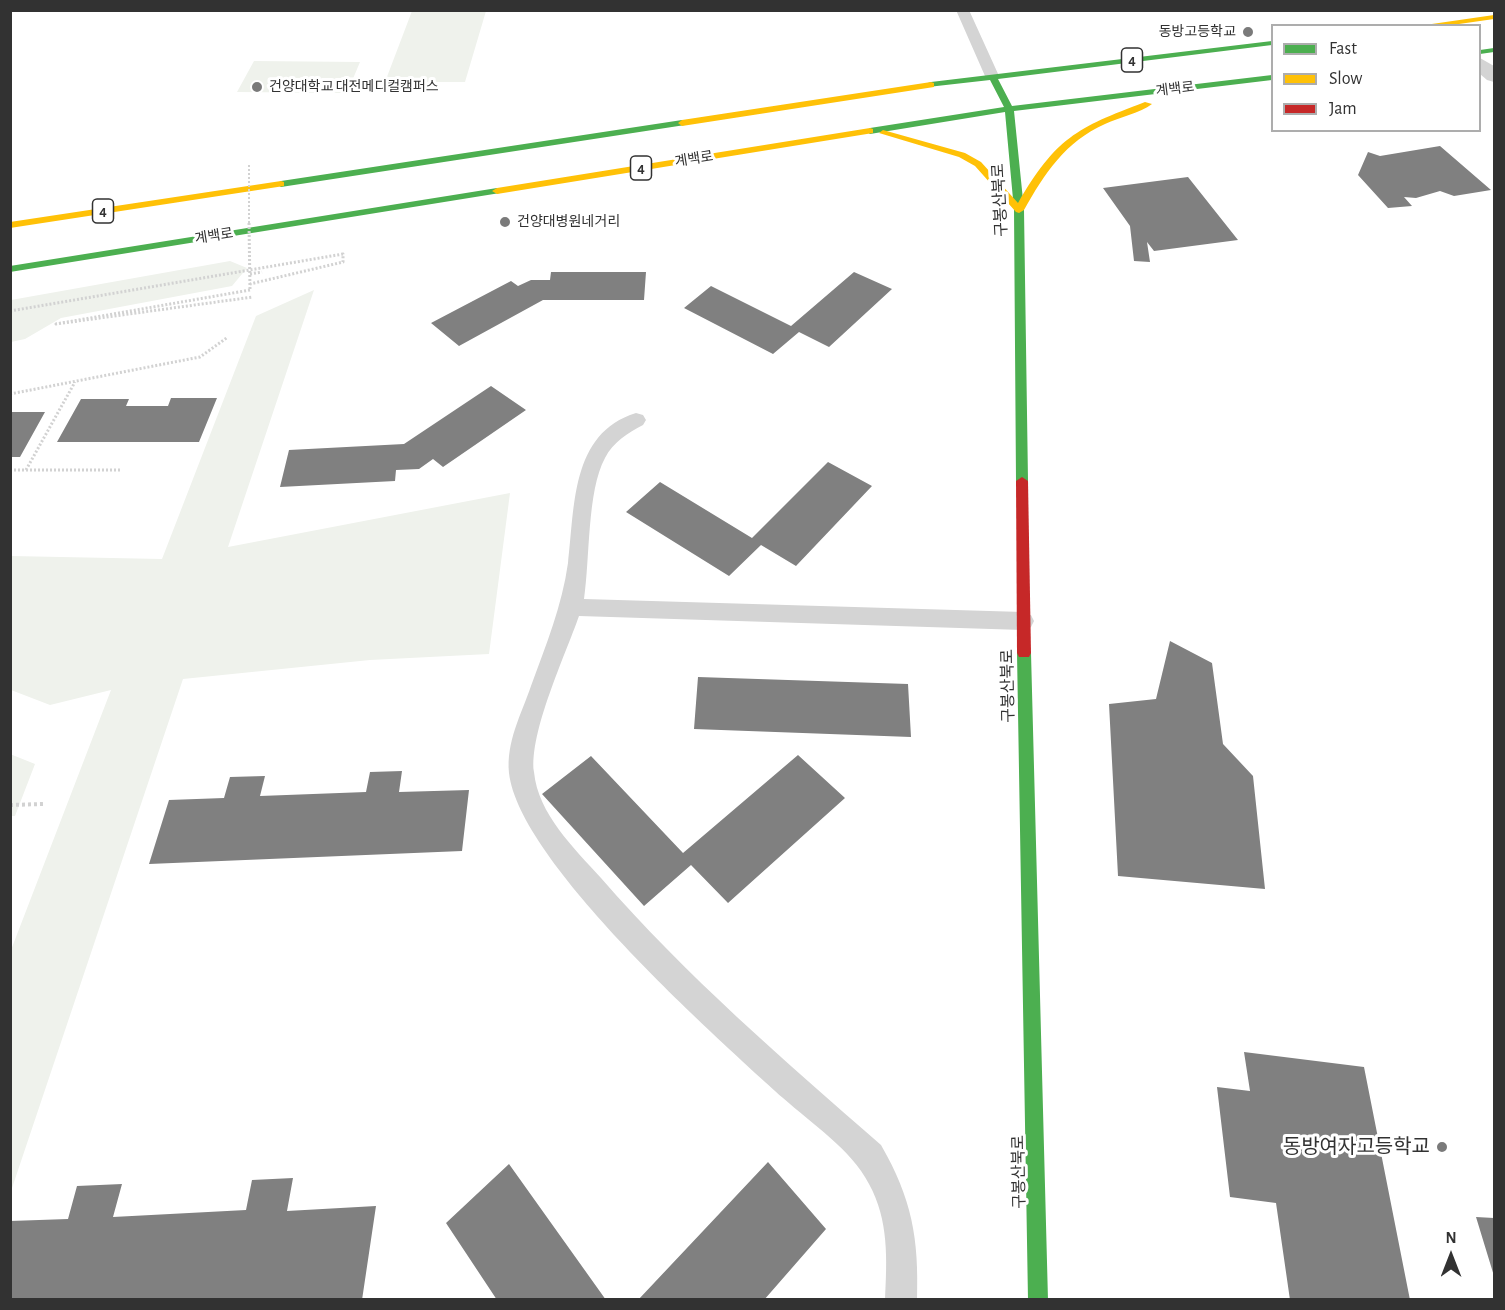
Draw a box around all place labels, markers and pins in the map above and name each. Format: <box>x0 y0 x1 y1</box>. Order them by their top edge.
place label: 동방고등학교 <box>1159 24 1236 40</box>
marker: 동방고등학교 <box>1241 25 1255 39</box>
place label: 건양대학교 대전메디컬캠퍼스 <box>269 79 439 95</box>
marker: 건양대학교 대전메디컬캠퍼스 <box>250 80 264 94</box>
place label: 건양대병원네거리 <box>517 214 620 230</box>
marker: 건양대병원네거리 <box>498 215 512 229</box>
place label: 동방여자고등학교 <box>1283 1135 1430 1159</box>
marker: 동방여자고등학교 <box>1435 1140 1449 1154</box>

